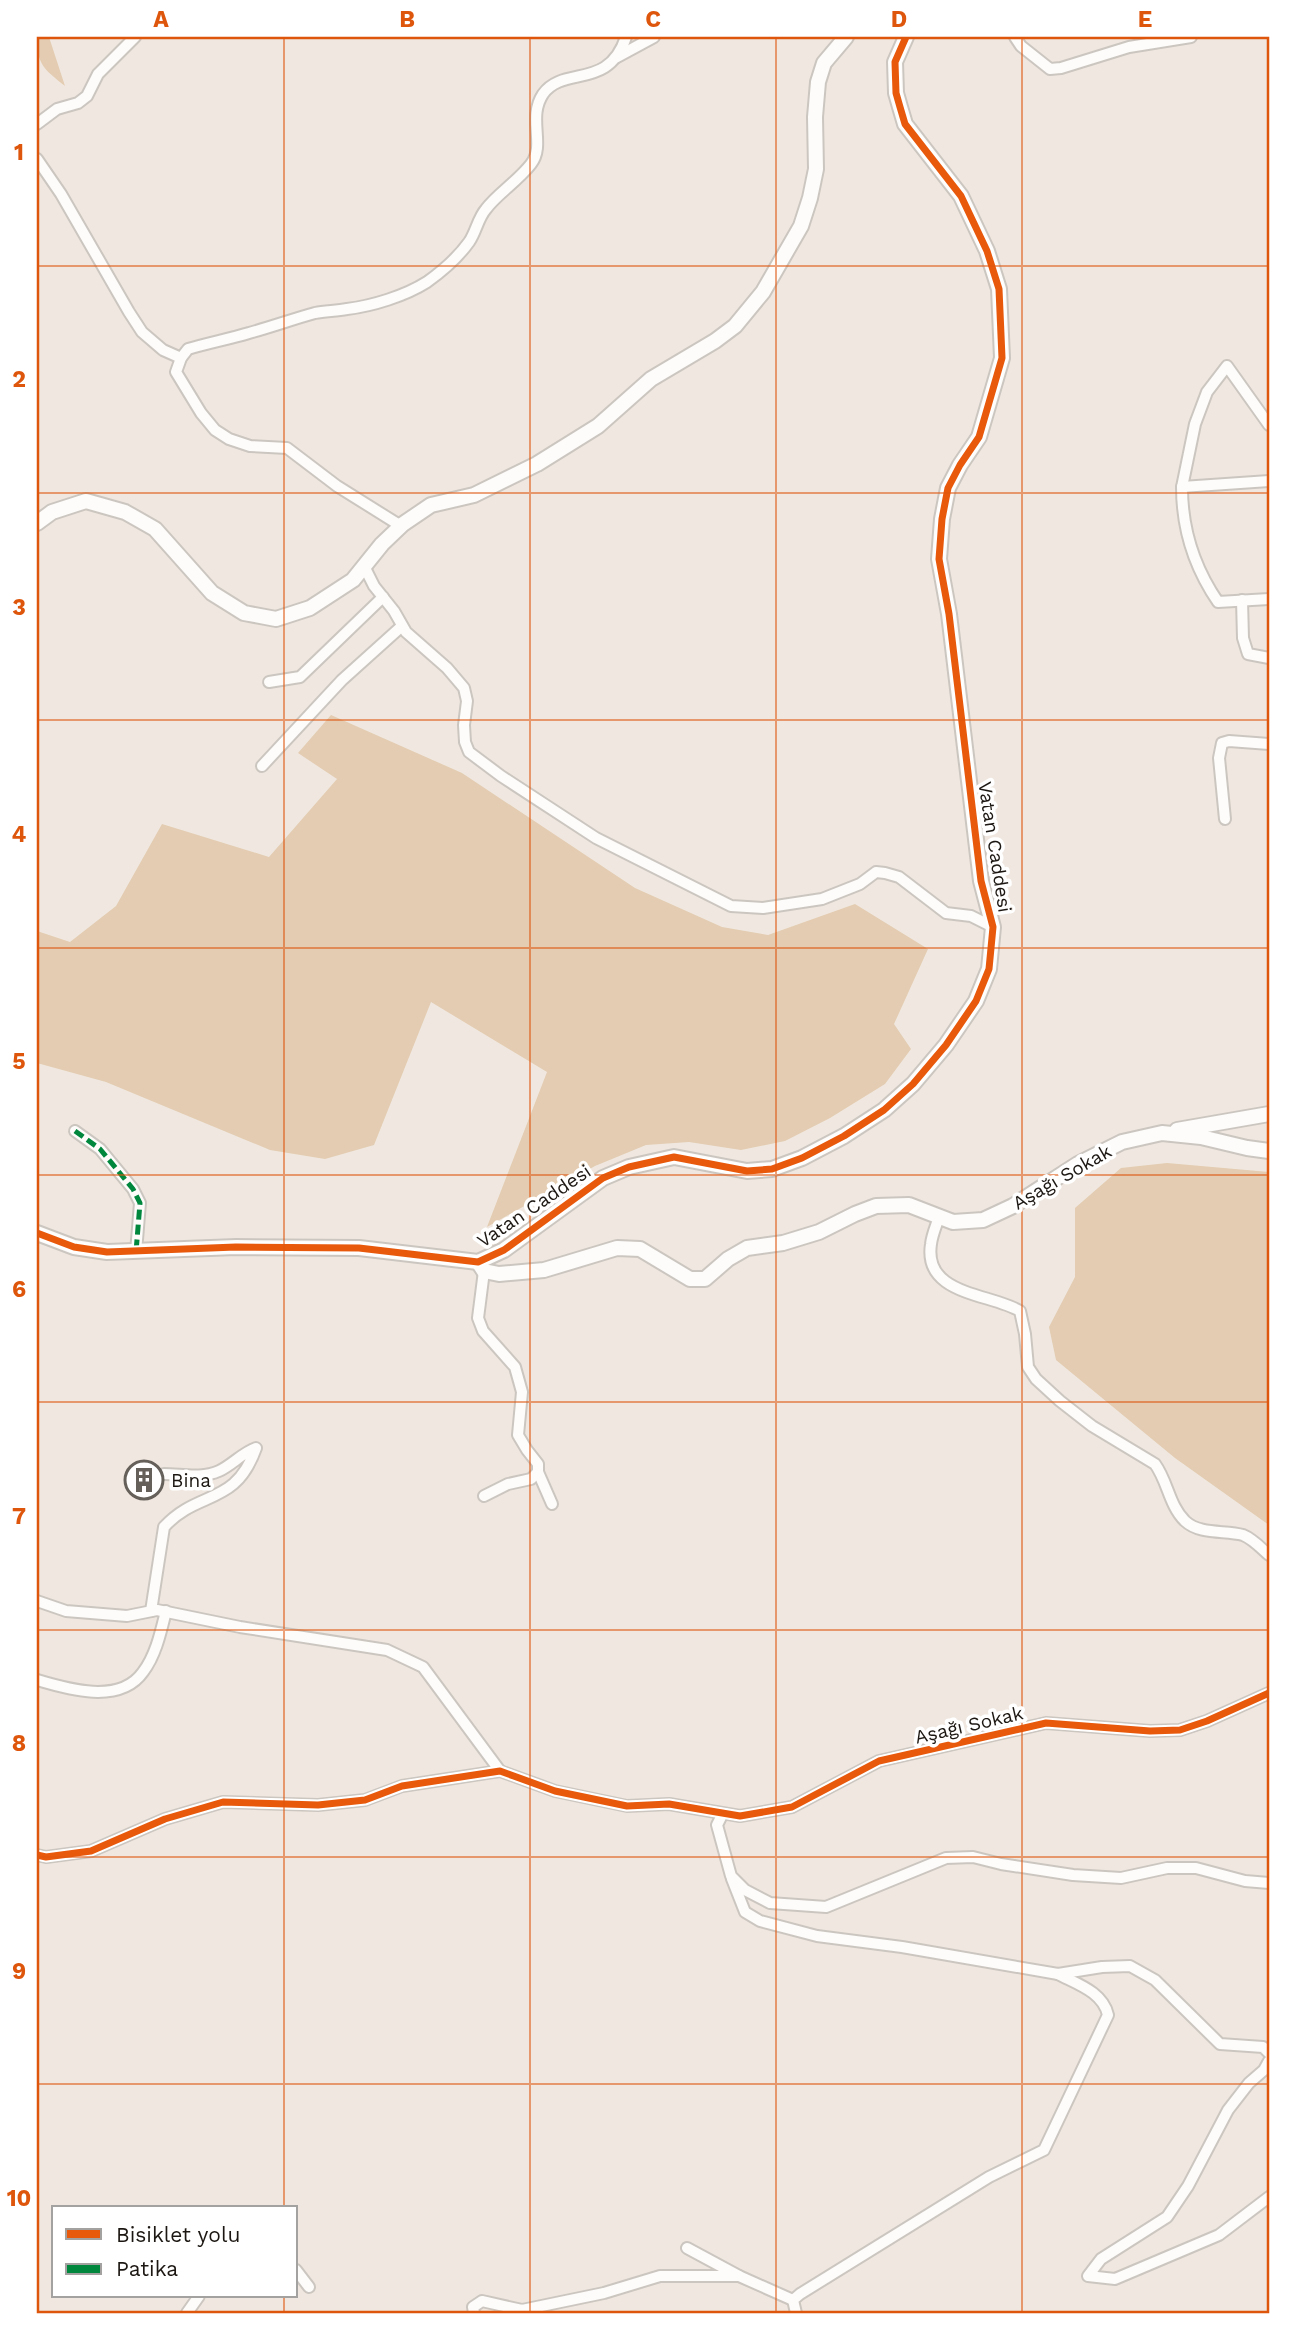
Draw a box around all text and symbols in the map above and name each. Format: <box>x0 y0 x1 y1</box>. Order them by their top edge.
text: A <box>153 6 169 33</box>
text: B <box>399 6 415 33</box>
text: C <box>645 6 661 33</box>
text: D <box>891 6 907 33</box>
text: E <box>1138 6 1152 33</box>
text: 1 <box>14 139 24 166</box>
text: 2 <box>12 366 26 393</box>
text: 3 <box>12 594 26 621</box>
street label: Vatan Caddesi <box>973 780 1017 914</box>
text: 4 <box>12 821 27 848</box>
text: 5 <box>12 1048 26 1075</box>
street label: Aşağı Sokak <box>1008 1139 1116 1215</box>
street label: Vatan Caddesi <box>473 1160 595 1252</box>
text: 6 <box>12 1276 26 1303</box>
building icon: Bina <box>123 1459 165 1501</box>
place label: Bina <box>171 1469 211 1492</box>
text: 7 <box>12 1503 26 1530</box>
street label: Aşağı Sokak <box>913 1701 1026 1749</box>
text: 8 <box>12 1730 26 1757</box>
text: 9 <box>12 1958 26 1985</box>
text: 10 <box>7 2185 31 2212</box>
legend <box>52 2206 298 2298</box>
text: Bisiklet yolu <box>116 2222 240 2247</box>
text: Patika <box>116 2256 178 2281</box>

